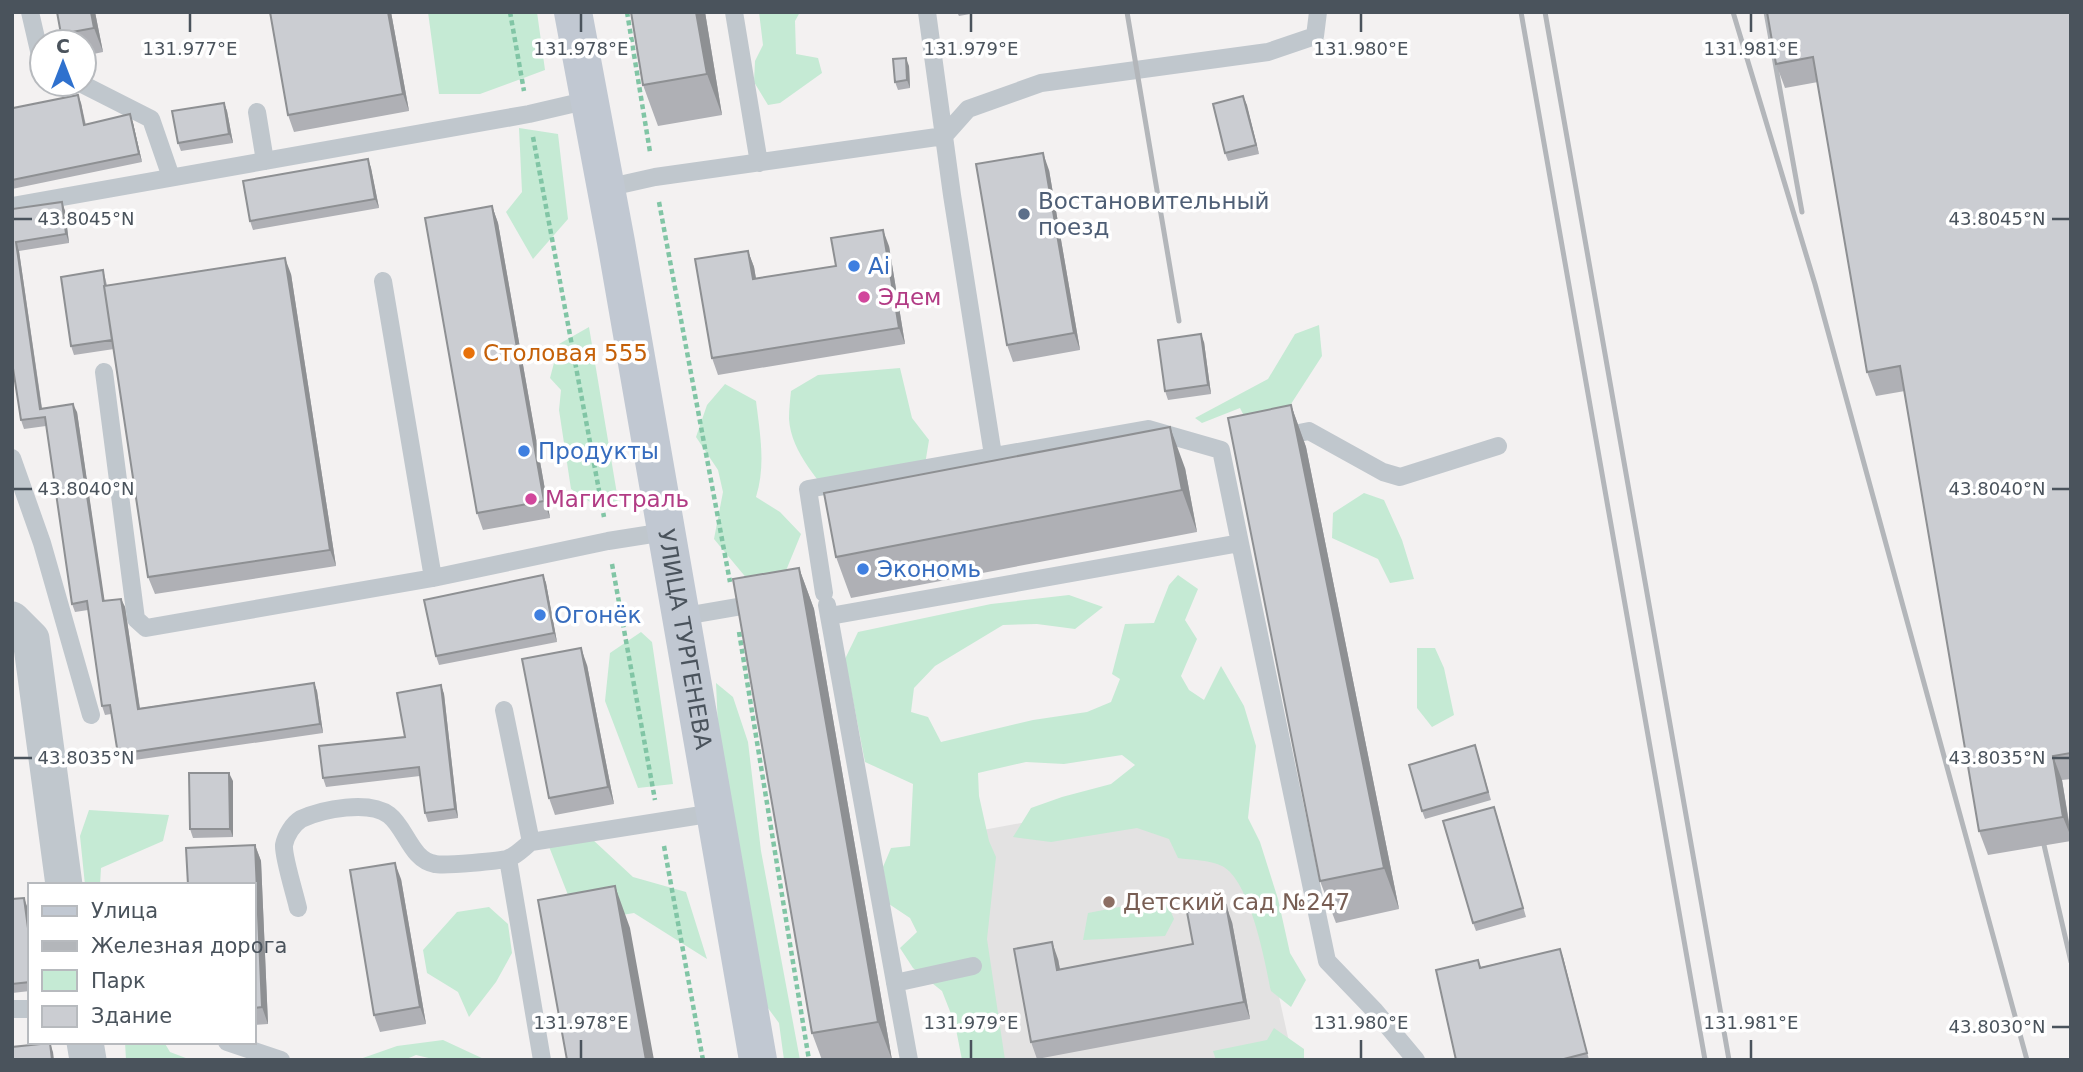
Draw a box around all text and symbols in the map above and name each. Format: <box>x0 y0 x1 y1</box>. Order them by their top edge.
north arrow <box>28 28 98 98</box>
text: С <box>56 35 70 57</box>
text: 131.977°E <box>143 38 237 59</box>
text: 131.978°E <box>534 38 628 59</box>
text: 131.979°E <box>924 38 1018 59</box>
text: 131.980°E <box>1314 38 1408 59</box>
text: 131.981°E <box>1704 38 1798 59</box>
place label: Востановительный поезд <box>1038 188 1270 240</box>
marker: Востановительный поезд <box>1016 206 1032 222</box>
text: 43.8045°N <box>38 208 134 229</box>
text: 43.8045°N <box>1949 208 2045 229</box>
place label: Ai <box>868 253 890 279</box>
marker: Ai <box>846 258 862 274</box>
place label: Эдем <box>878 284 941 310</box>
marker: Эдем <box>856 289 872 305</box>
place label: Столовая 555 <box>483 340 648 366</box>
marker: Столовая 555 <box>461 345 477 361</box>
place label: Продукты <box>538 438 659 464</box>
marker: Продукты <box>516 443 532 459</box>
text: 43.8040°N <box>38 478 134 499</box>
text: 43.8040°N <box>1949 478 2045 499</box>
place label: Магистраль <box>545 486 689 512</box>
marker: Магистраль <box>523 491 539 507</box>
street label: УЛИЦА ТУРГЕНЕВА <box>653 527 717 752</box>
place label: Экономь <box>877 556 981 582</box>
marker: Экономь <box>855 561 871 577</box>
place label: Огонёк <box>554 602 641 628</box>
marker: Огонёк <box>532 607 548 623</box>
text: 43.8035°N <box>38 747 134 768</box>
text: 43.8035°N <box>1949 747 2045 768</box>
legend <box>28 883 256 1044</box>
place label: Детский сад №247 <box>1123 889 1350 915</box>
marker: Детский сад №247 <box>1101 894 1117 910</box>
text: Улица <box>91 899 158 923</box>
text: Железная дорога <box>91 934 287 958</box>
text: Парк <box>91 969 146 993</box>
text: Здание <box>91 1004 172 1028</box>
text: 131.978°E <box>534 1012 628 1033</box>
text: 131.979°E <box>924 1012 1018 1033</box>
text: 131.980°E <box>1314 1012 1408 1033</box>
text: 131.981°E <box>1704 1012 1798 1033</box>
text: 43.8030°N <box>1949 1016 2045 1037</box>

